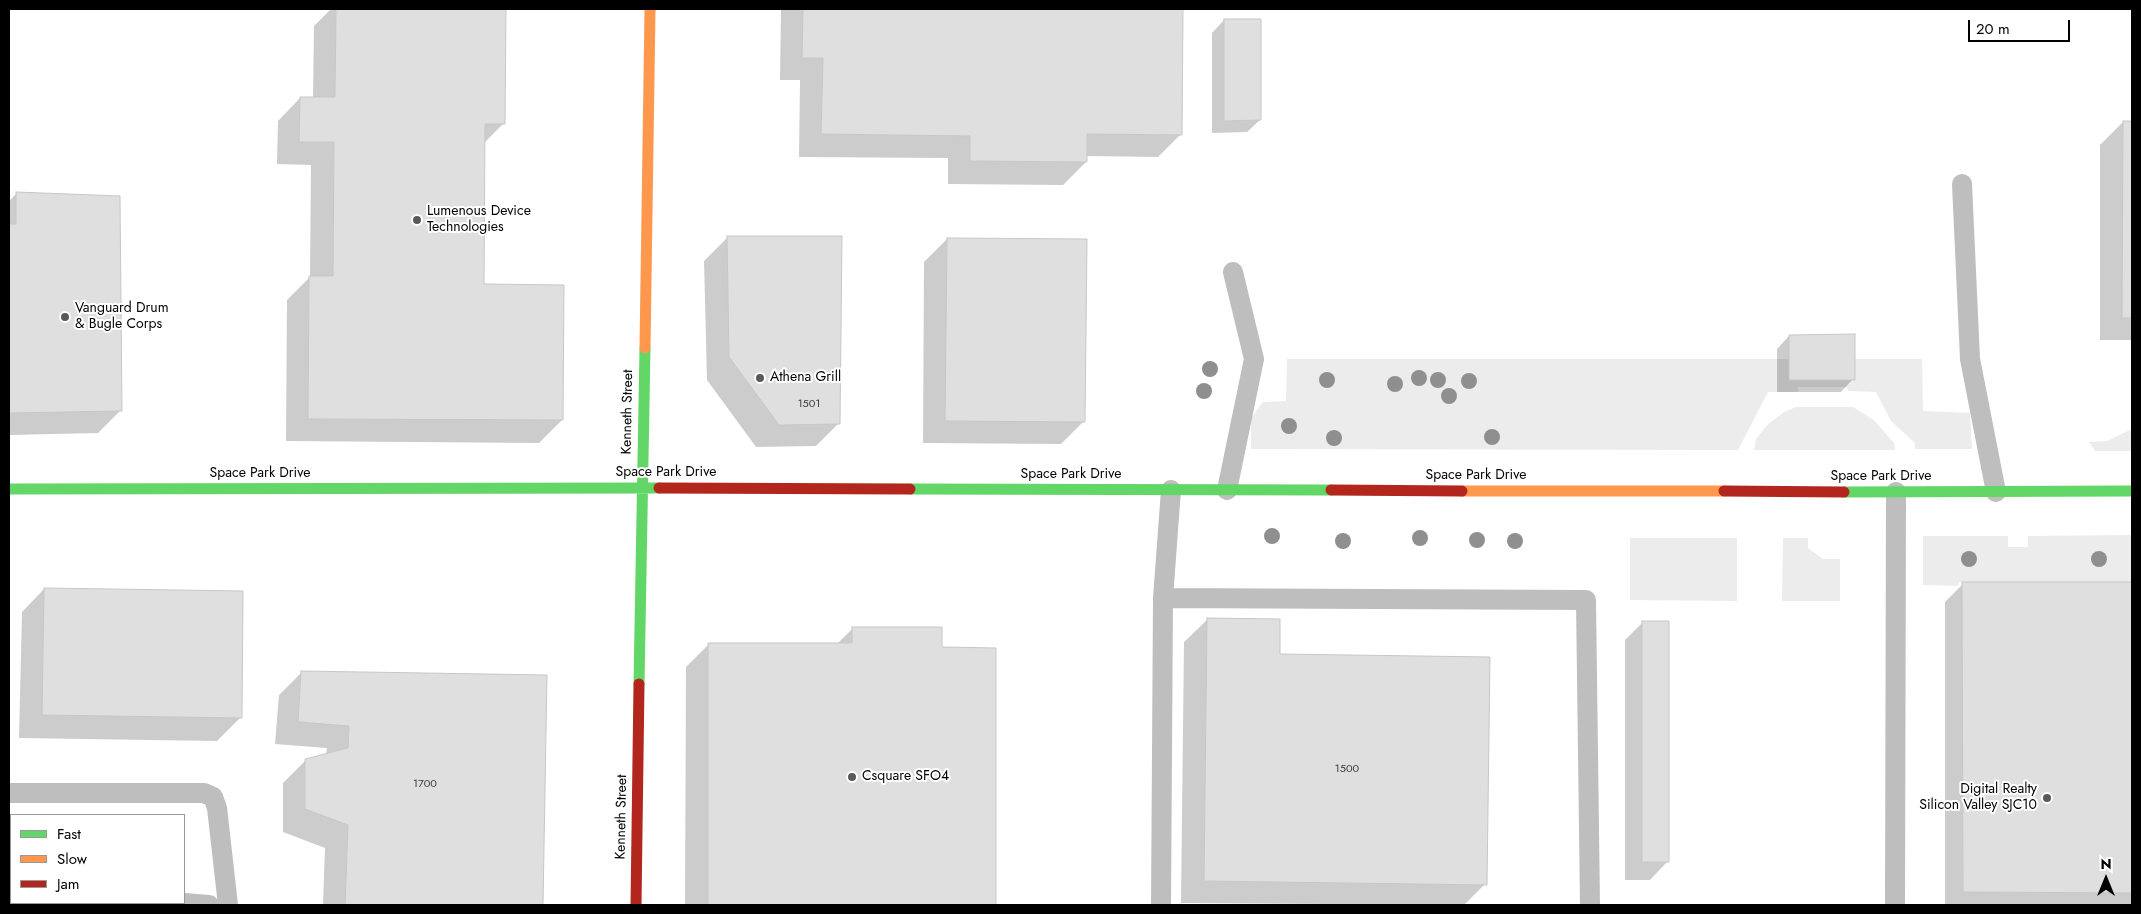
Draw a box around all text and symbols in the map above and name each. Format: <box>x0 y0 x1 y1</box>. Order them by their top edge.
scale bar <box>1971 10 2074 42</box>
text: 20 m <box>1976 18 2010 40</box>
place label: Lumenous Device Technologies <box>427 204 531 236</box>
marker: Lumenous Device Technologies <box>411 214 423 226</box>
place label: Vanguard Drum & Bugle Corps <box>75 301 169 334</box>
marker: Vanguard Drum & Bugle Corps <box>59 311 71 323</box>
street label: Kenneth Street <box>619 369 637 455</box>
place label: Athena Grill <box>770 370 841 386</box>
marker: Athena Grill <box>754 372 766 384</box>
house number: 1501 <box>798 397 820 411</box>
street label: Space Park Drive <box>616 465 716 481</box>
street label: Space Park Drive <box>210 466 310 482</box>
street label: Space Park Drive <box>1021 467 1121 483</box>
street label: Space Park Drive <box>1426 468 1526 484</box>
street label: Space Park Drive <box>1831 469 1931 485</box>
house number: 1500 <box>1335 762 1359 776</box>
place label: Csquare SFO4 <box>862 769 949 785</box>
marker: Csquare SFO4 <box>846 771 858 783</box>
street label: Kenneth Street <box>613 774 631 860</box>
house number: 1700 <box>413 777 437 791</box>
place label: Digital Realty Silicon Valley SJC10 <box>1919 782 2037 814</box>
marker: Digital Realty Silicon Valley SJC10 <box>2041 792 2053 804</box>
legend <box>10 814 185 904</box>
text: Fast <box>57 823 81 845</box>
text: Slow <box>57 848 87 870</box>
north arrow <box>2081 854 2131 904</box>
text: N <box>2100 854 2112 874</box>
text: Jam <box>57 873 80 895</box>

